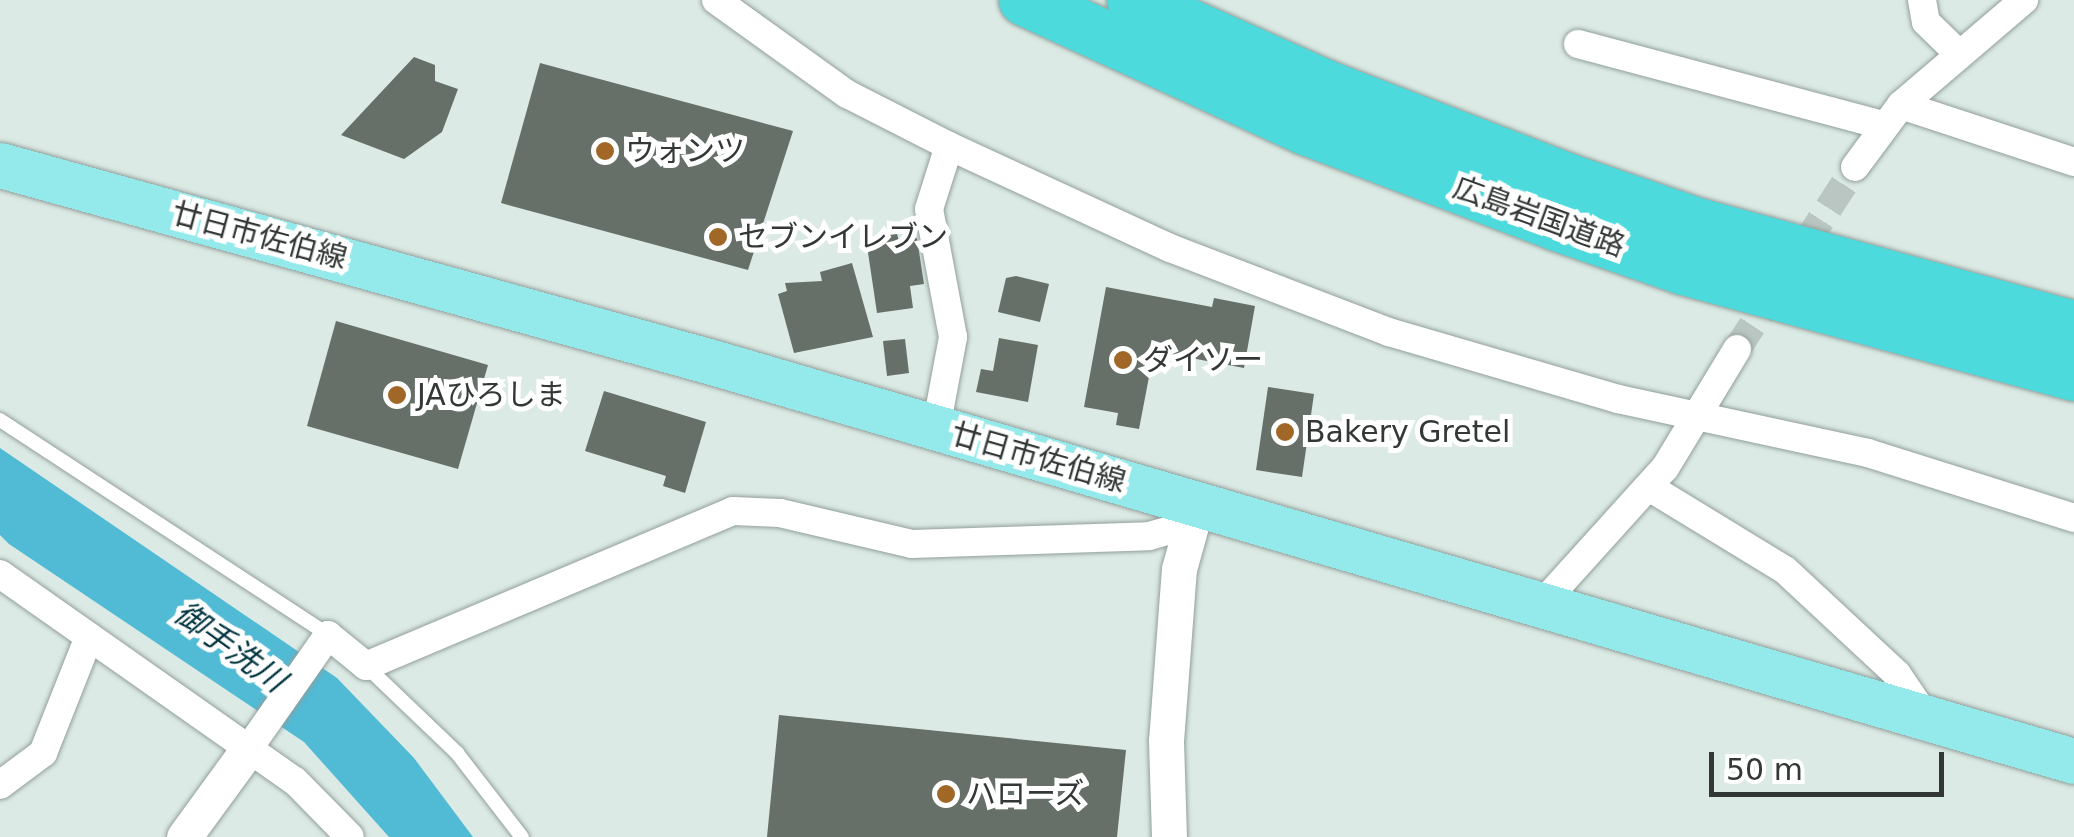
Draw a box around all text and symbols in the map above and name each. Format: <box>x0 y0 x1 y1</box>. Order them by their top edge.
place label: ウォンツ <box>625 133 745 169</box>
marker: ウォンツ <box>594 140 616 162</box>
street label: 広島岩国道路 <box>1448 169 1630 265</box>
street label: 廿日市佐伯線 <box>167 195 351 277</box>
place label: セブンイレブン <box>738 219 948 255</box>
marker: セブンイレブン <box>707 226 729 248</box>
place label: ダイソー <box>1143 342 1263 378</box>
marker: ダイソー <box>1112 349 1134 371</box>
place label: JAひろしま <box>417 377 566 413</box>
marker: JAひろしま <box>386 384 408 406</box>
place label: Bakery Gretel <box>1305 414 1510 450</box>
street label: 廿日市佐伯線 <box>947 416 1129 500</box>
marker: Bakery Gretel <box>1274 421 1296 443</box>
water label: 御手洗川 <box>167 594 293 700</box>
scale bar <box>1714 732 1949 794</box>
text: 50 m <box>1726 752 1803 787</box>
place label: ハローズ <box>966 776 1086 812</box>
marker: ハローズ <box>935 783 957 805</box>

